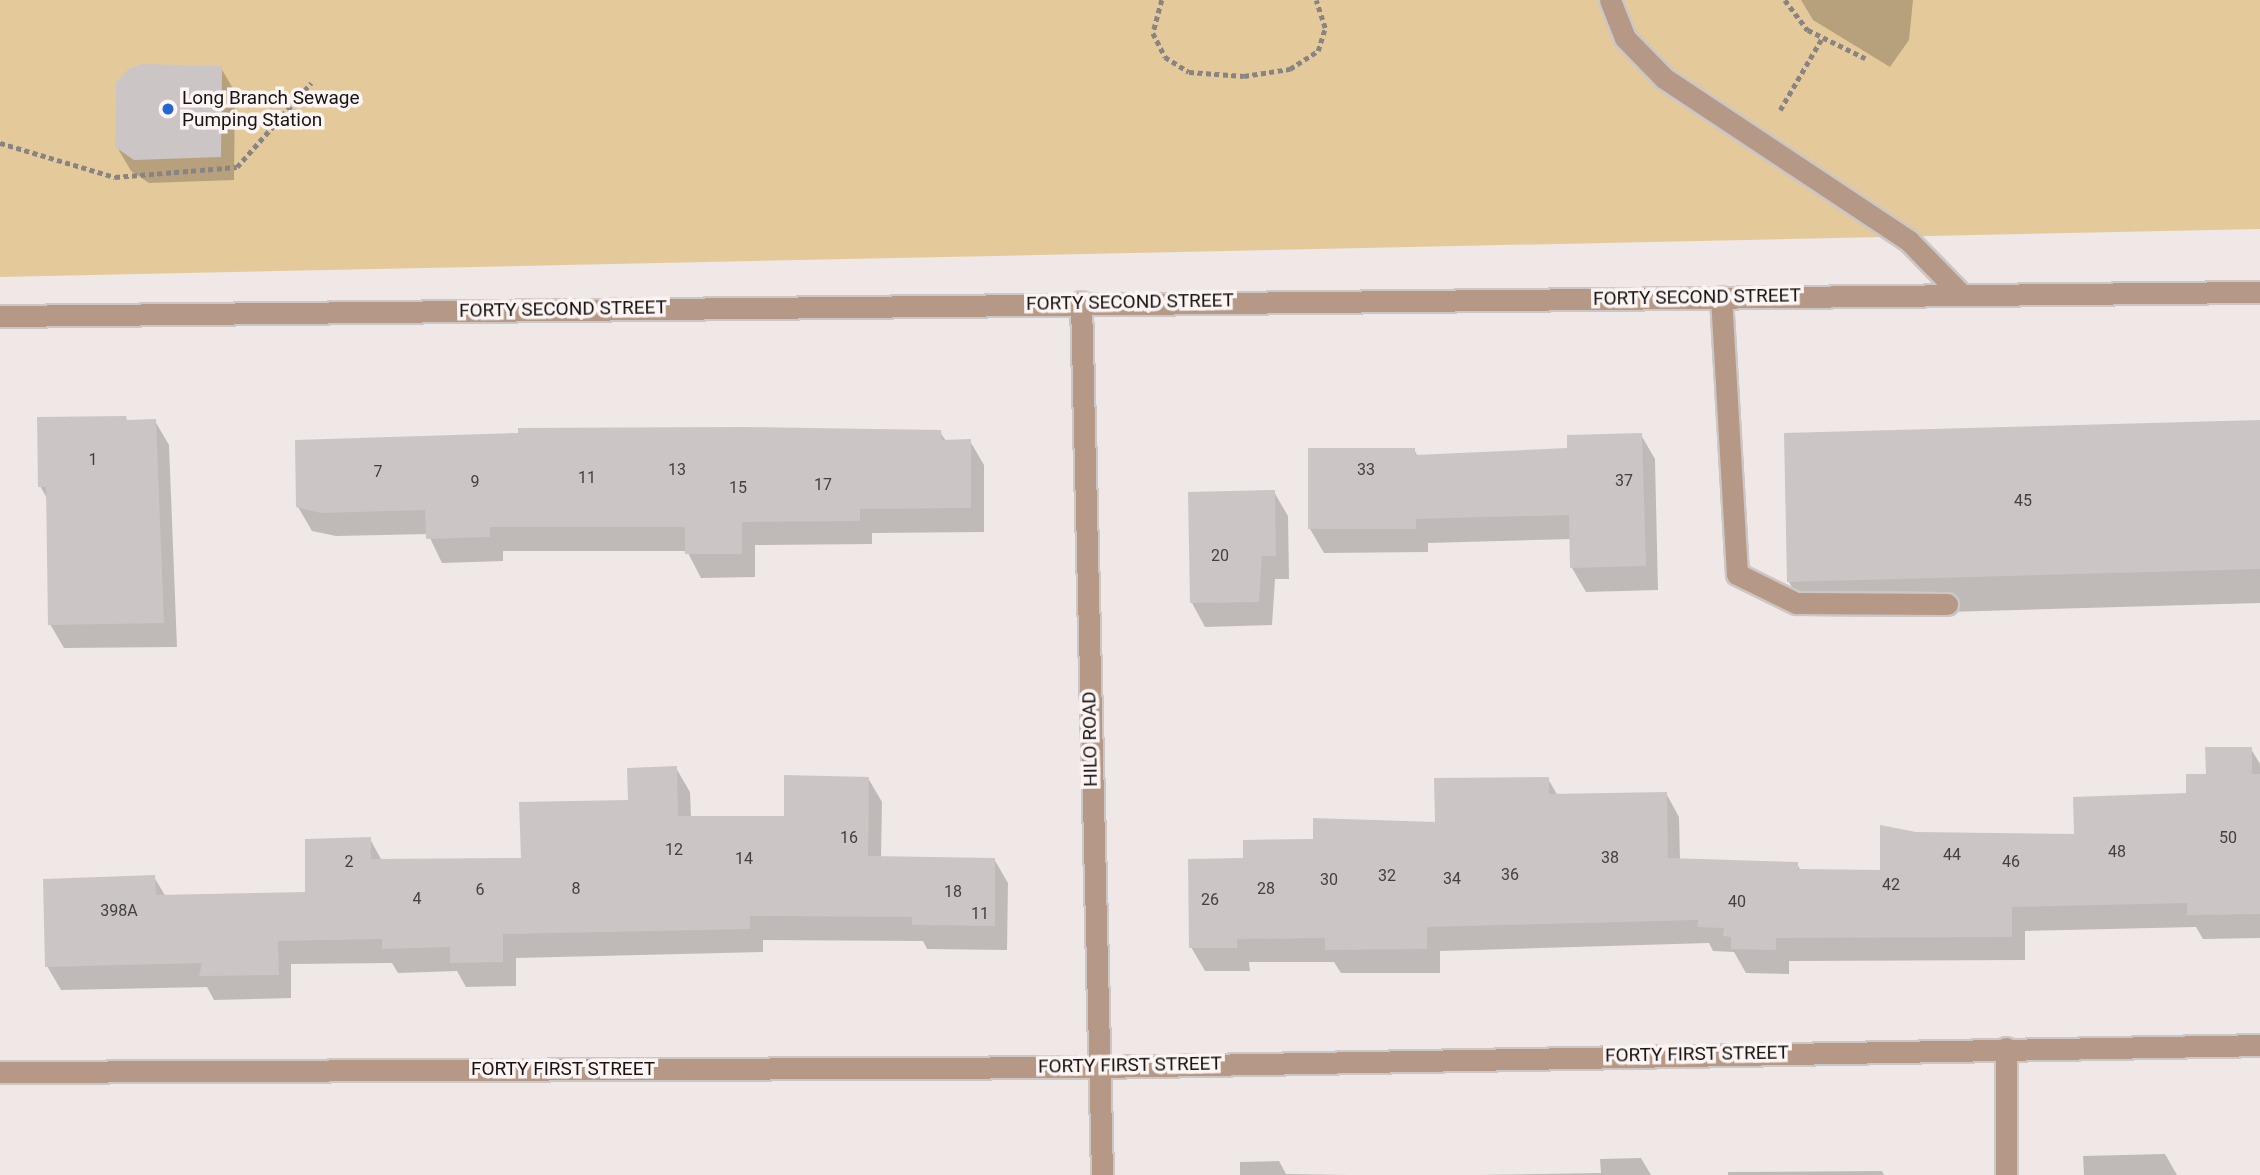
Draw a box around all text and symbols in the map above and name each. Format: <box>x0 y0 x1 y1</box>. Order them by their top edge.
place label: Long Branch Sewage Pumping Station <box>182 87 360 131</box>
marker: Long Branch Sewage Pumping Station <box>160 101 176 117</box>
street label: FORTY SECOND STREET <box>1593 284 1801 310</box>
street label: FORTY SECOND STREET <box>1026 289 1234 315</box>
street label: FORTY SECOND STREET <box>459 296 667 322</box>
house number: 1 <box>89 450 97 470</box>
house number: 13 <box>668 460 686 480</box>
house number: 33 <box>1357 460 1375 480</box>
house number: 7 <box>374 462 382 482</box>
house number: 11 <box>578 468 596 488</box>
house number: 37 <box>1615 471 1633 491</box>
house number: 9 <box>471 472 479 492</box>
house number: 17 <box>814 475 832 495</box>
house number: 15 <box>729 478 747 498</box>
house number: 45 <box>2014 491 2032 511</box>
house number: 20 <box>1211 546 1229 566</box>
street label: HILO ROAD <box>1078 691 1102 787</box>
house number: 16 <box>840 828 858 848</box>
house number: 50 <box>2219 828 2237 848</box>
house number: 12 <box>665 840 683 860</box>
house number: 48 <box>2108 842 2126 862</box>
house number: 44 <box>1943 845 1961 865</box>
house number: 38 <box>1601 848 1619 868</box>
house number: 14 <box>735 849 753 869</box>
house number: 2 <box>345 852 353 872</box>
house number: 46 <box>2002 852 2020 872</box>
house number: 36 <box>1501 865 1519 885</box>
house number: 32 <box>1378 866 1396 886</box>
house number: 34 <box>1443 869 1461 889</box>
house number: 30 <box>1320 870 1338 890</box>
house number: 42 <box>1882 875 1900 895</box>
house number: 8 <box>572 879 580 899</box>
house number: 28 <box>1257 879 1275 899</box>
house number: 6 <box>476 880 484 900</box>
house number: 18 <box>944 882 962 902</box>
house number: 4 <box>413 889 421 909</box>
house number: 26 <box>1201 890 1219 910</box>
house number: 40 <box>1728 892 1746 912</box>
house number: 398A <box>100 901 138 921</box>
house number: 11 <box>971 904 989 924</box>
street label: FORTY FIRST STREET <box>1605 1041 1789 1067</box>
street label: FORTY FIRST STREET <box>1038 1052 1222 1078</box>
street label: FORTY FIRST STREET <box>471 1058 655 1080</box>

